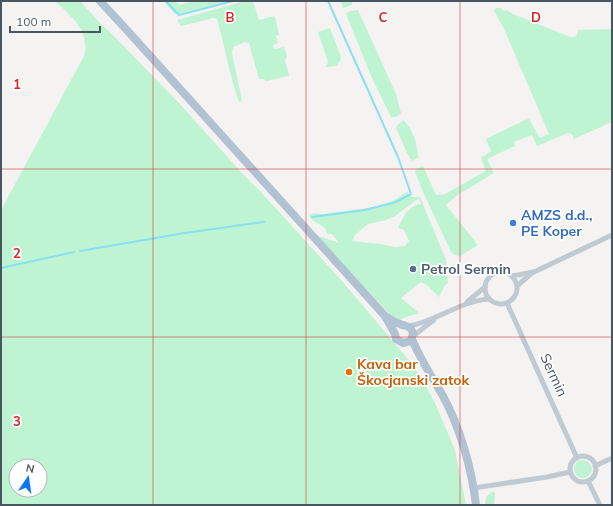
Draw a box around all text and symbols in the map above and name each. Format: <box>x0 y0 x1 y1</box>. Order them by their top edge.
scale bar <box>10 8 100 34</box>
text: B <box>226 9 235 25</box>
text: C <box>379 9 388 25</box>
text: D <box>531 9 541 25</box>
text: 100 m <box>16 14 51 29</box>
text: 1 <box>13 76 21 92</box>
place label: AMZS d.d., PE Koper <box>521 206 592 240</box>
marker: AMZS d.d., PE Koper <box>508 218 518 228</box>
text: 2 <box>13 245 21 261</box>
place label: Petrol Sermin <box>421 260 511 278</box>
marker: Petrol Sermin <box>408 264 418 274</box>
street label: Sermin <box>536 351 572 399</box>
place label: Kava bar Škocjanski zatok <box>357 355 469 389</box>
marker: Kava bar Škocjanski zatok <box>344 367 354 377</box>
text: 3 <box>13 413 21 429</box>
north arrow <box>8 458 48 498</box>
text: N <box>25 461 36 476</box>

